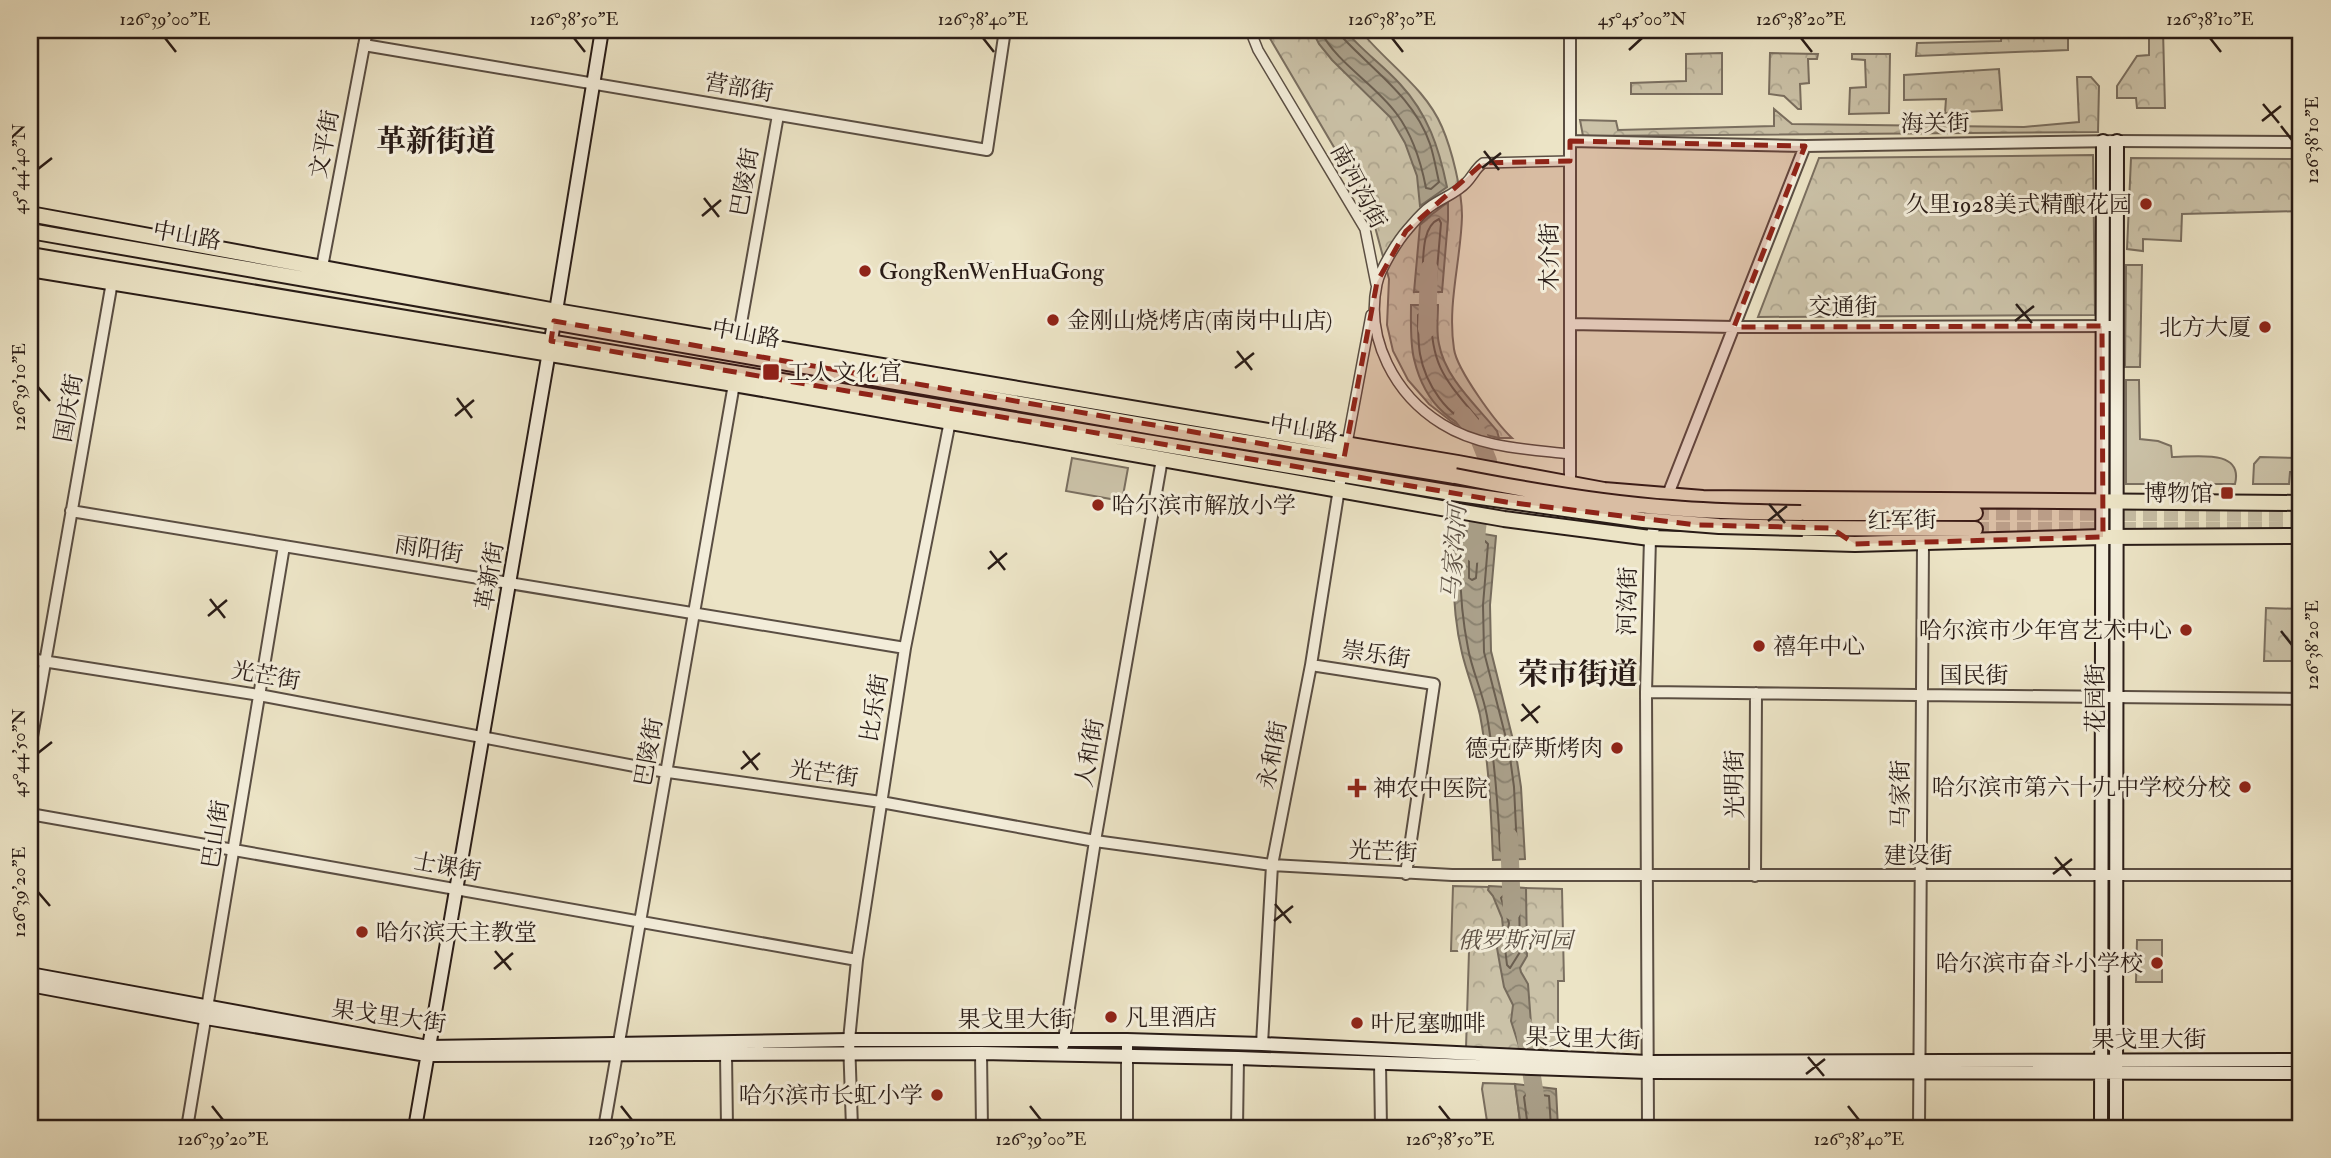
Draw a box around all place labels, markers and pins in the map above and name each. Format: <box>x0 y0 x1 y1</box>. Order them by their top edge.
place label: 久里1928美式精酿花园 <box>1906 190 2132 219</box>
marker: 久里1928美式精酿花园 <box>2138 196 2154 212</box>
place label: GongRenWenHuaGong <box>879 257 1105 286</box>
marker: GongRenWenHuaGong <box>857 263 873 279</box>
place label: 金刚山烧烤店(南岗中山店) <box>1067 306 1333 335</box>
marker: 金刚山烧烤店(南岗中山店) <box>1045 312 1061 328</box>
place label: 北方大厦 <box>2159 313 2251 342</box>
marker: 北方大厦 <box>2257 319 2273 335</box>
place label: 工人文化宫 <box>787 358 902 387</box>
marker: 工人文化宫 <box>761 362 781 382</box>
place label: 博物馆 <box>2144 479 2213 508</box>
marker: 博物馆 <box>2219 485 2235 501</box>
place label: 哈尔滨市解放小学 <box>1112 491 1296 520</box>
marker: 哈尔滨市解放小学 <box>1090 497 1106 513</box>
place label: 哈尔滨市少年宫艺术中心 <box>1919 616 2172 645</box>
marker: 哈尔滨市少年宫艺术中心 <box>2178 622 2194 638</box>
place label: 禧年中心 <box>1773 632 1865 661</box>
marker: 禧年中心 <box>1751 638 1767 654</box>
place label: 德克萨斯烤肉 <box>1465 734 1603 763</box>
marker: 德克萨斯烤肉 <box>1609 740 1625 756</box>
place label: 哈尔滨市第六十九中学校分校 <box>1932 773 2231 802</box>
place label: 神农中医院 <box>1373 774 1488 803</box>
marker: 神农中医院 <box>1347 778 1367 798</box>
marker: 哈尔滨市第六十九中学校分校 <box>2237 779 2253 795</box>
place label: 哈尔滨天主教堂 <box>376 918 537 947</box>
marker: 哈尔滨天主教堂 <box>354 924 370 940</box>
place label: 哈尔滨市奋斗小学校 <box>1936 949 2143 978</box>
marker: 哈尔滨市奋斗小学校 <box>2149 955 2165 971</box>
place label: 凡里酒店 <box>1125 1003 1217 1032</box>
marker: 凡里酒店 <box>1103 1009 1119 1025</box>
place label: 叶尼塞咖啡 <box>1371 1009 1486 1038</box>
marker: 叶尼塞咖啡 <box>1349 1015 1365 1031</box>
place label: 哈尔滨市长虹小学 <box>739 1081 923 1110</box>
marker: 哈尔滨市长虹小学 <box>929 1087 945 1103</box>

